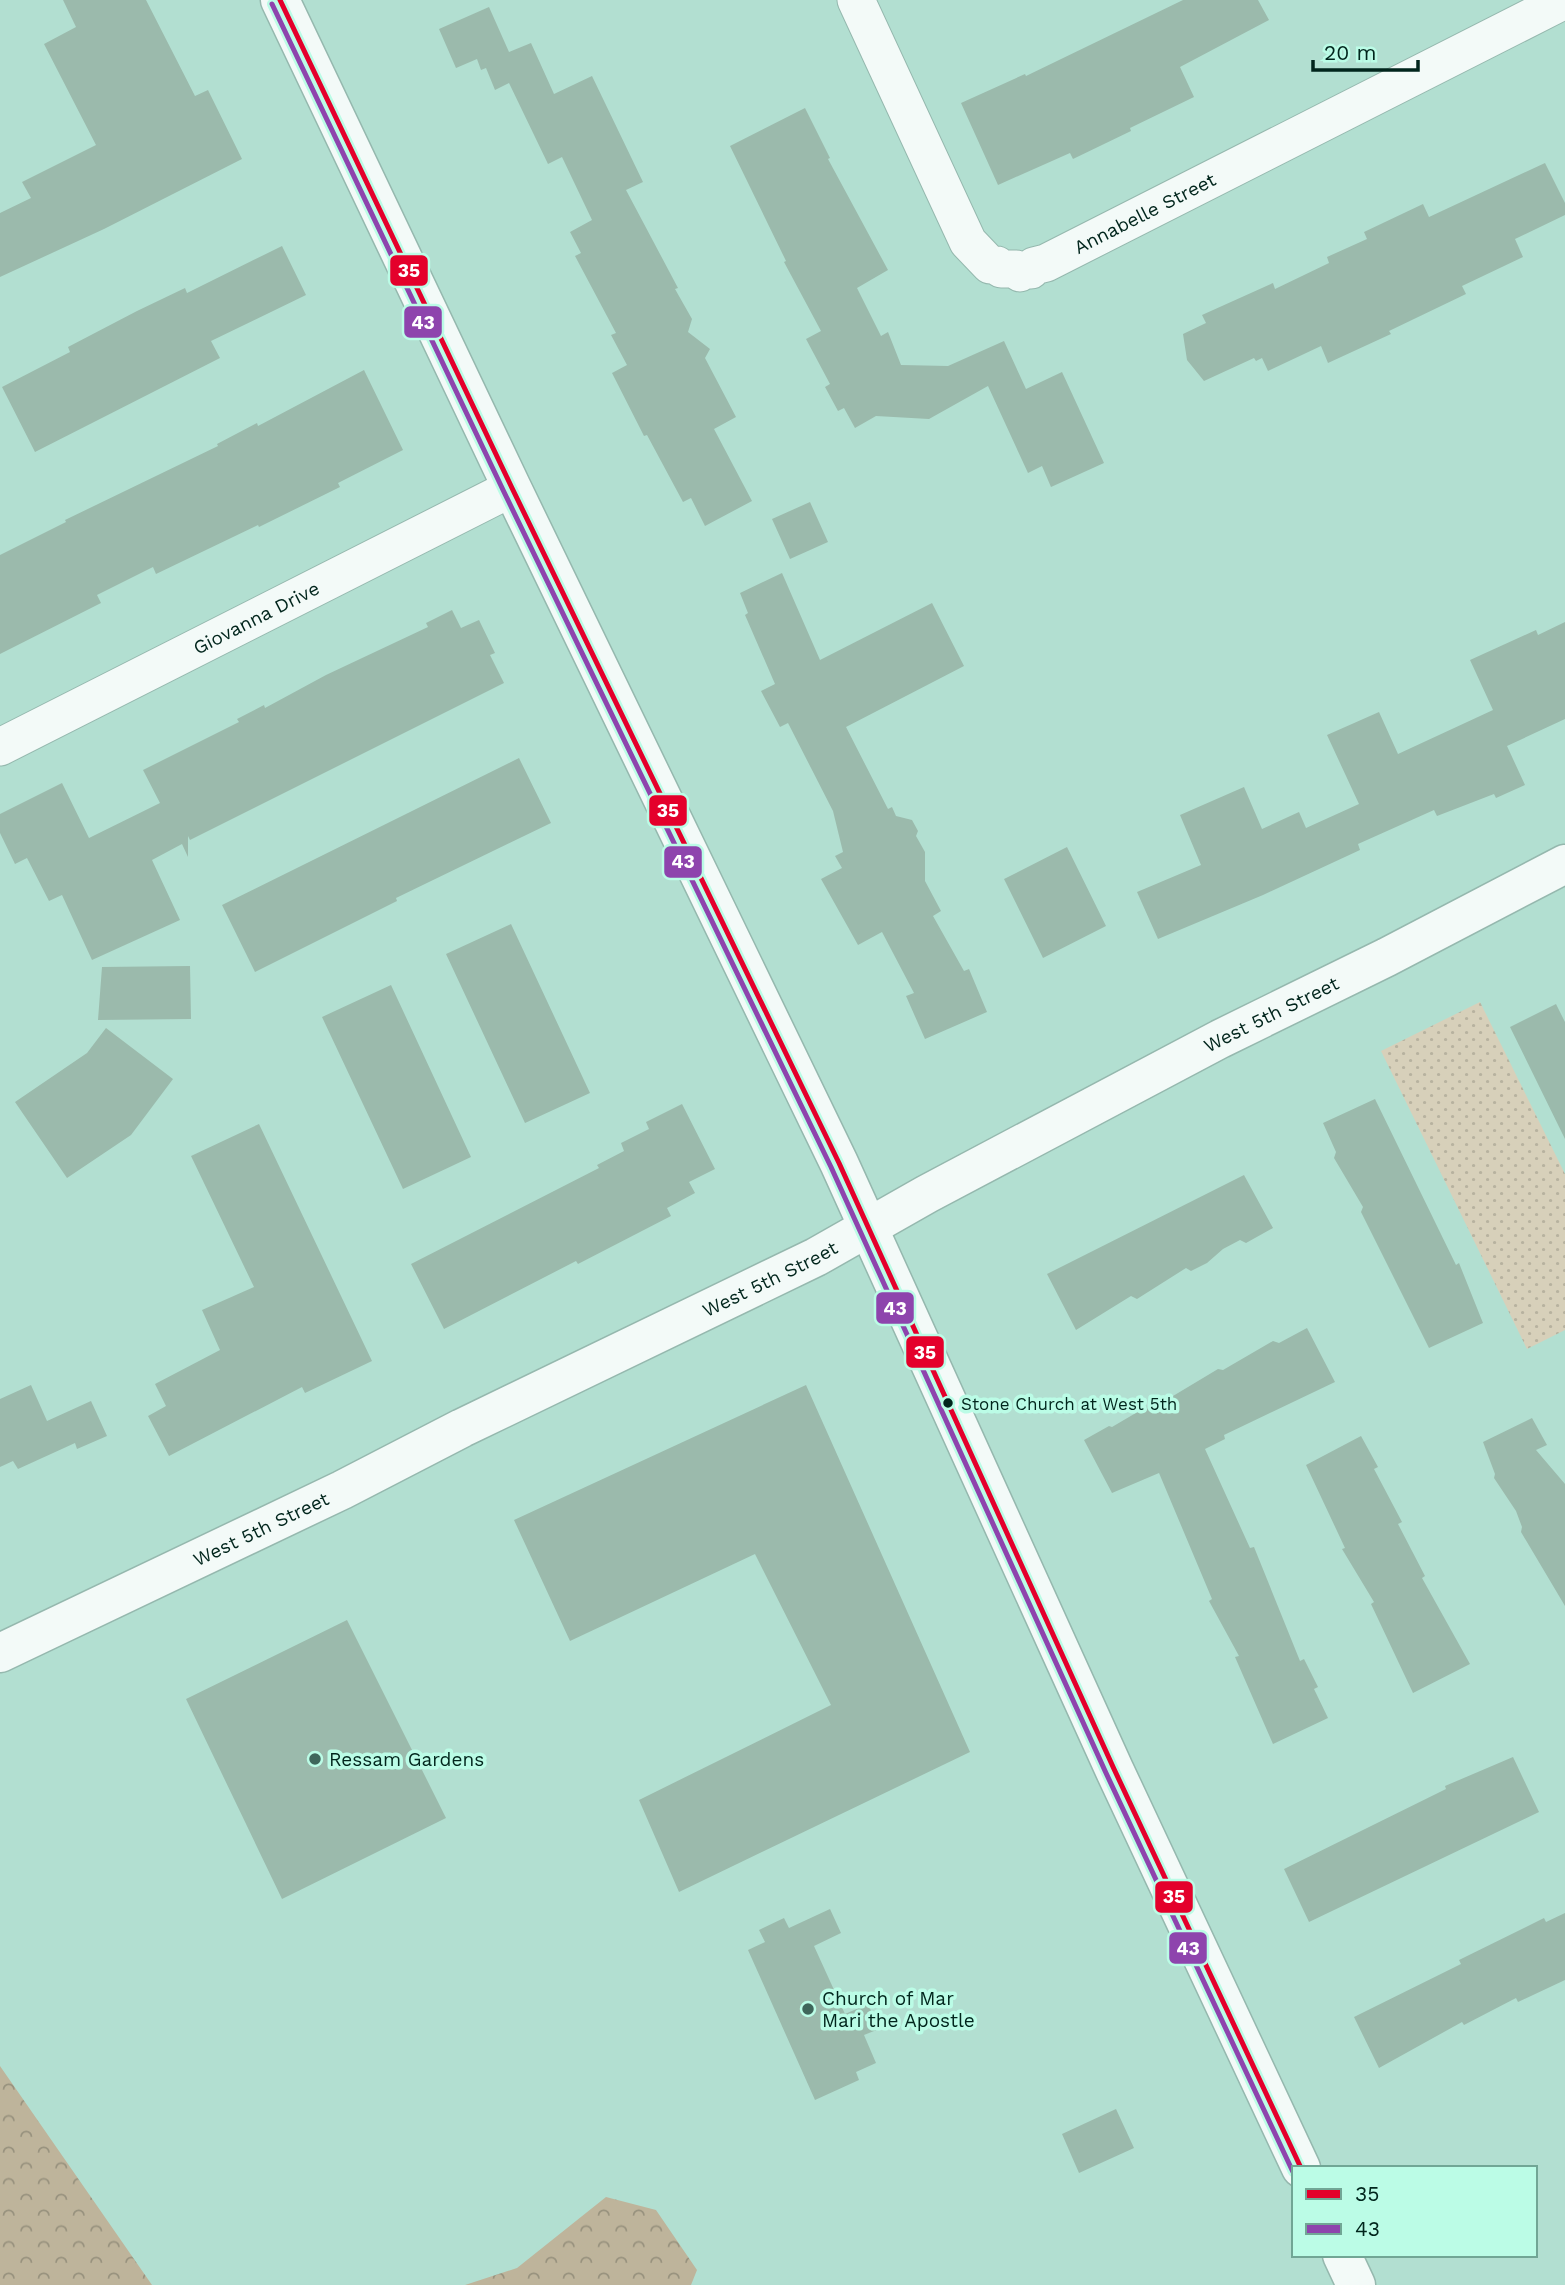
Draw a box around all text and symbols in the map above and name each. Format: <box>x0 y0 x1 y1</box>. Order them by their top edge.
scale bar <box>1313 28 1418 72</box>
text: 20 m <box>1324 40 1376 65</box>
street label: Annabelle Street <box>1070 168 1220 259</box>
line badge: 35 <box>389 254 429 287</box>
text: 35 <box>398 259 420 282</box>
line badge: 43 <box>403 305 443 339</box>
text: 43 <box>411 311 435 334</box>
street label: Giovanna Drive <box>189 576 323 659</box>
line badge: 35 <box>648 794 688 827</box>
text: 35 <box>657 799 679 822</box>
line badge: 43 <box>663 845 703 879</box>
text: 43 <box>671 850 695 873</box>
street label: West 5th Street <box>1200 972 1343 1058</box>
street label: West 5th Street <box>699 1236 842 1322</box>
line badge: 43 <box>875 1291 915 1325</box>
text: 43 <box>883 1297 907 1320</box>
line badge: 35 <box>905 1335 945 1369</box>
text: 35 <box>914 1341 936 1364</box>
place label: Stone Church at West 5th <box>961 1394 1177 1414</box>
marker: Stone Church at West 5th <box>941 1396 955 1410</box>
street label: West 5th Street <box>190 1487 333 1571</box>
place label: Ressam Gardens <box>329 1748 484 1771</box>
marker: Ressam Gardens <box>307 1751 323 1767</box>
line badge: 35 <box>1154 1880 1194 1914</box>
text: 35 <box>1163 1885 1185 1908</box>
line badge: 43 <box>1168 1931 1208 1965</box>
text: 43 <box>1176 1937 1200 1960</box>
place label: Church of Mar Mari the Apostle <box>822 1987 975 2032</box>
marker: Church of Mar Mari the Apostle <box>800 2001 816 2017</box>
legend <box>1292 2166 1537 2257</box>
text: 35 <box>1355 2181 1379 2206</box>
text: 43 <box>1355 2216 1380 2241</box>

